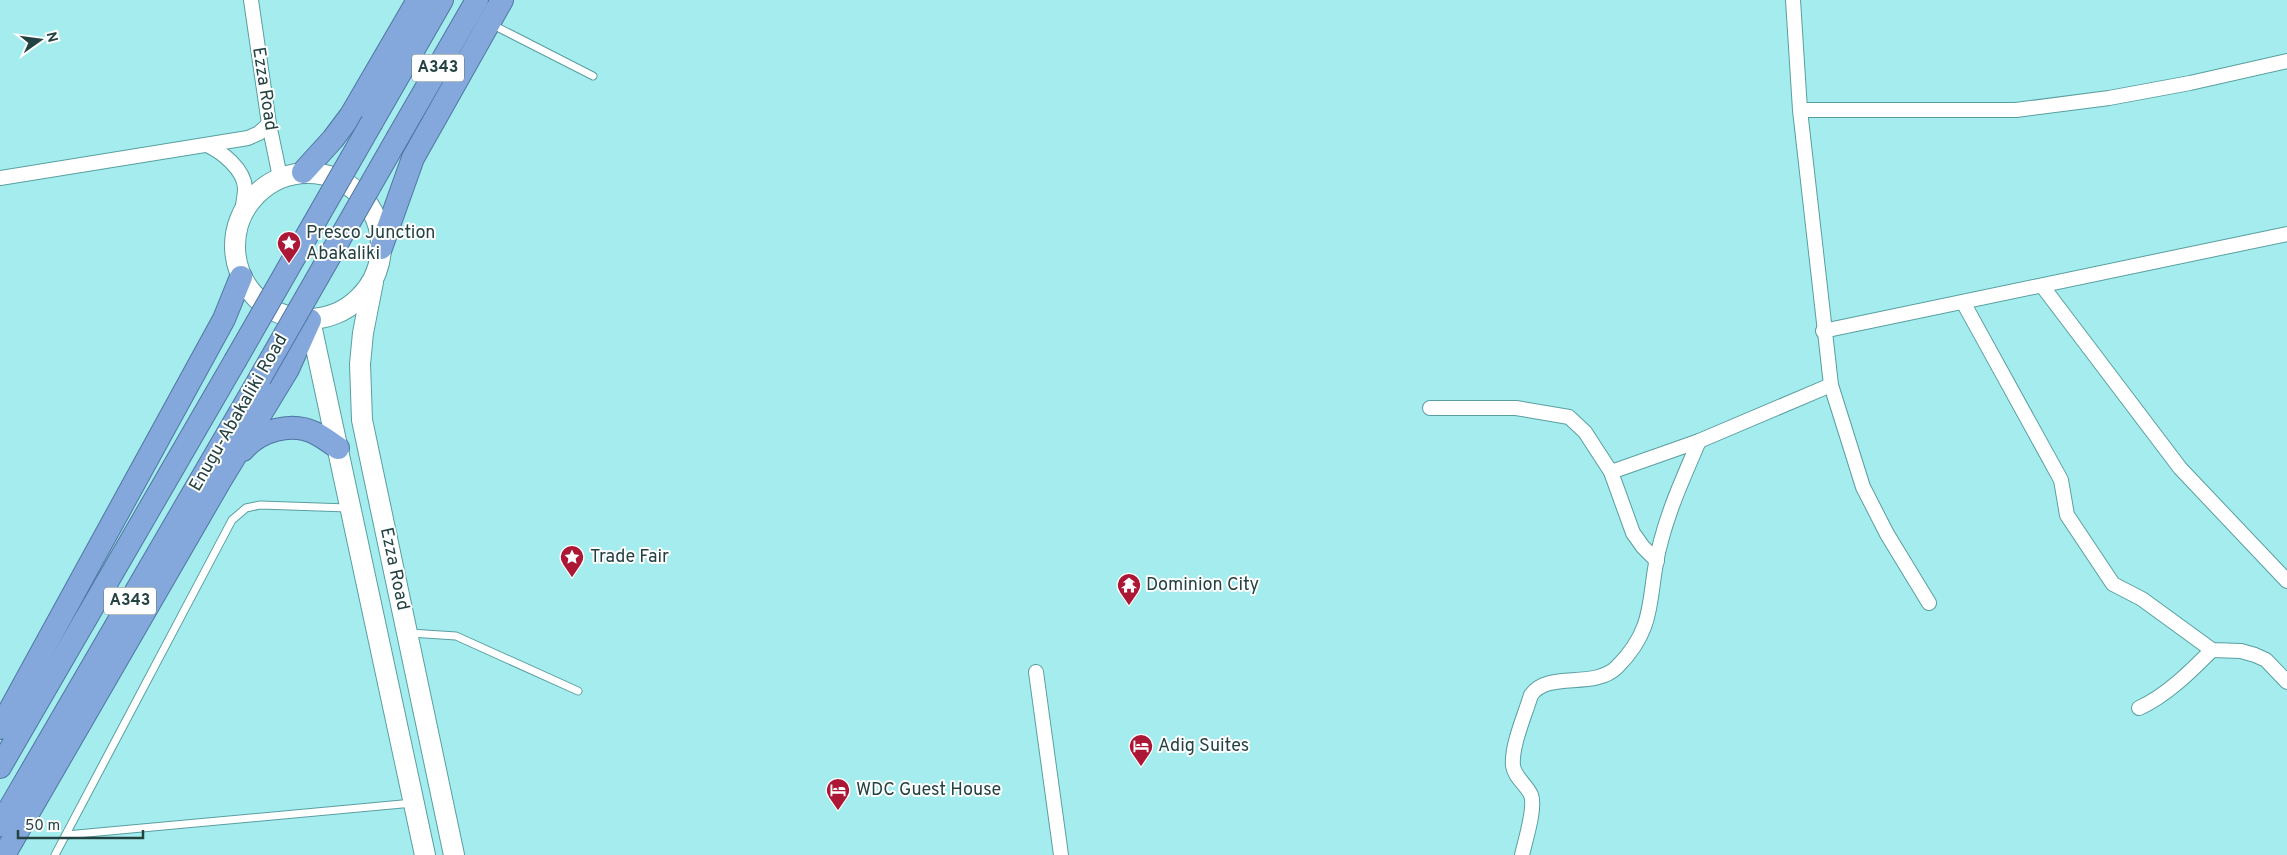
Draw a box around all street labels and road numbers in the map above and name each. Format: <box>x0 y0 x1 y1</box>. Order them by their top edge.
street label: Ezza Road <box>246 46 282 132</box>
road number: A343 <box>412 54 464 82</box>
street label: Enugu-Abakaliki Road <box>185 330 293 496</box>
street label: Ezza Road <box>374 525 414 613</box>
road number: A343 <box>104 588 156 614</box>

